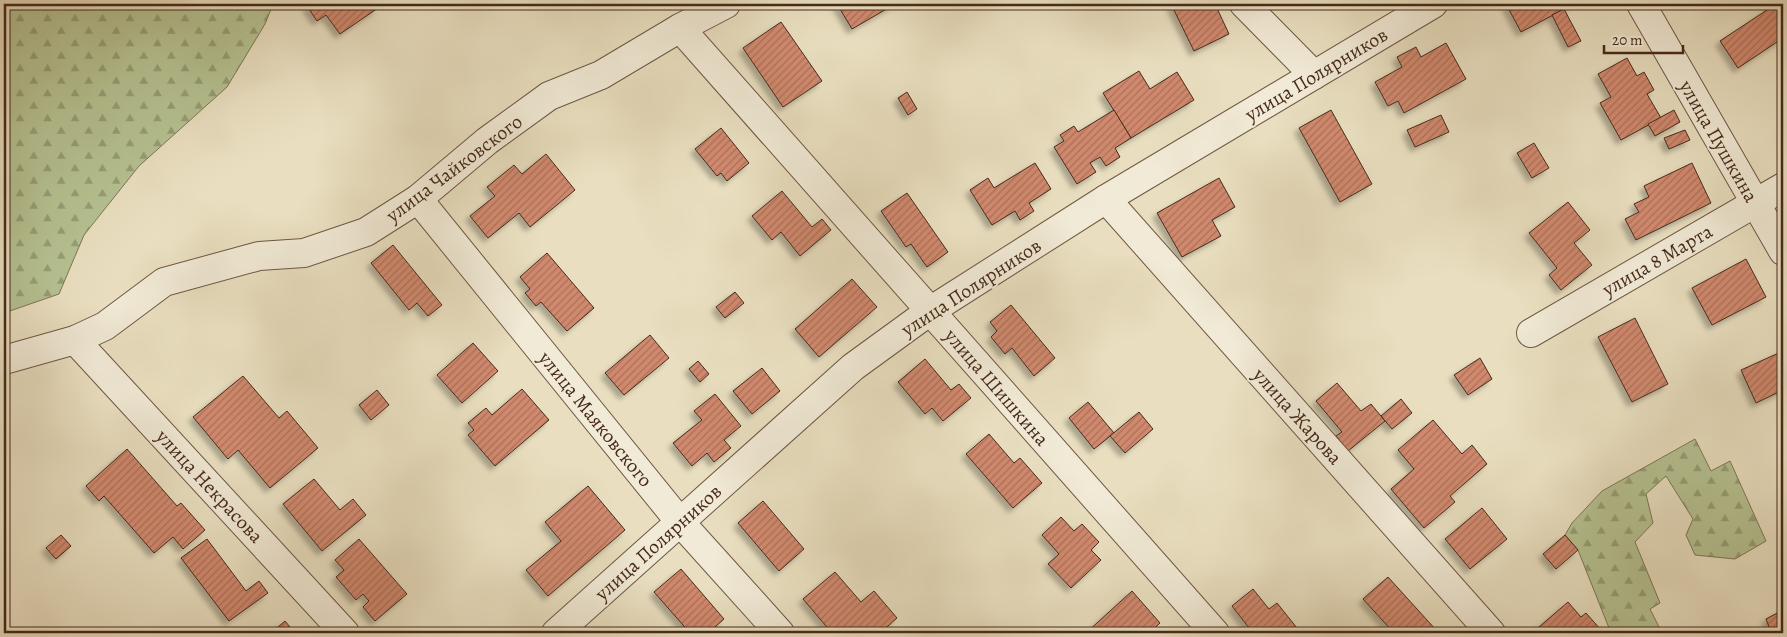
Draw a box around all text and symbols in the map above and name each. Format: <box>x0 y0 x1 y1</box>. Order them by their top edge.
street label: улица Полярников <box>1239 21 1393 128</box>
scale bar <box>1604 22 1683 54</box>
text: 20 m <box>1612 30 1643 50</box>
street label: улица Пушкина <box>1672 74 1765 208</box>
street label: улица Чайковского <box>380 108 528 229</box>
street label: улица 8 Марта <box>1596 218 1718 303</box>
street label: улица Полярников <box>895 232 1047 343</box>
street label: улица Шишкина <box>938 322 1056 452</box>
street label: улица Маяковского <box>532 345 659 493</box>
street label: улица Жарова <box>1246 361 1349 471</box>
street label: улица Некрасова <box>149 423 270 550</box>
street label: улица Полярников <box>588 478 728 607</box>

